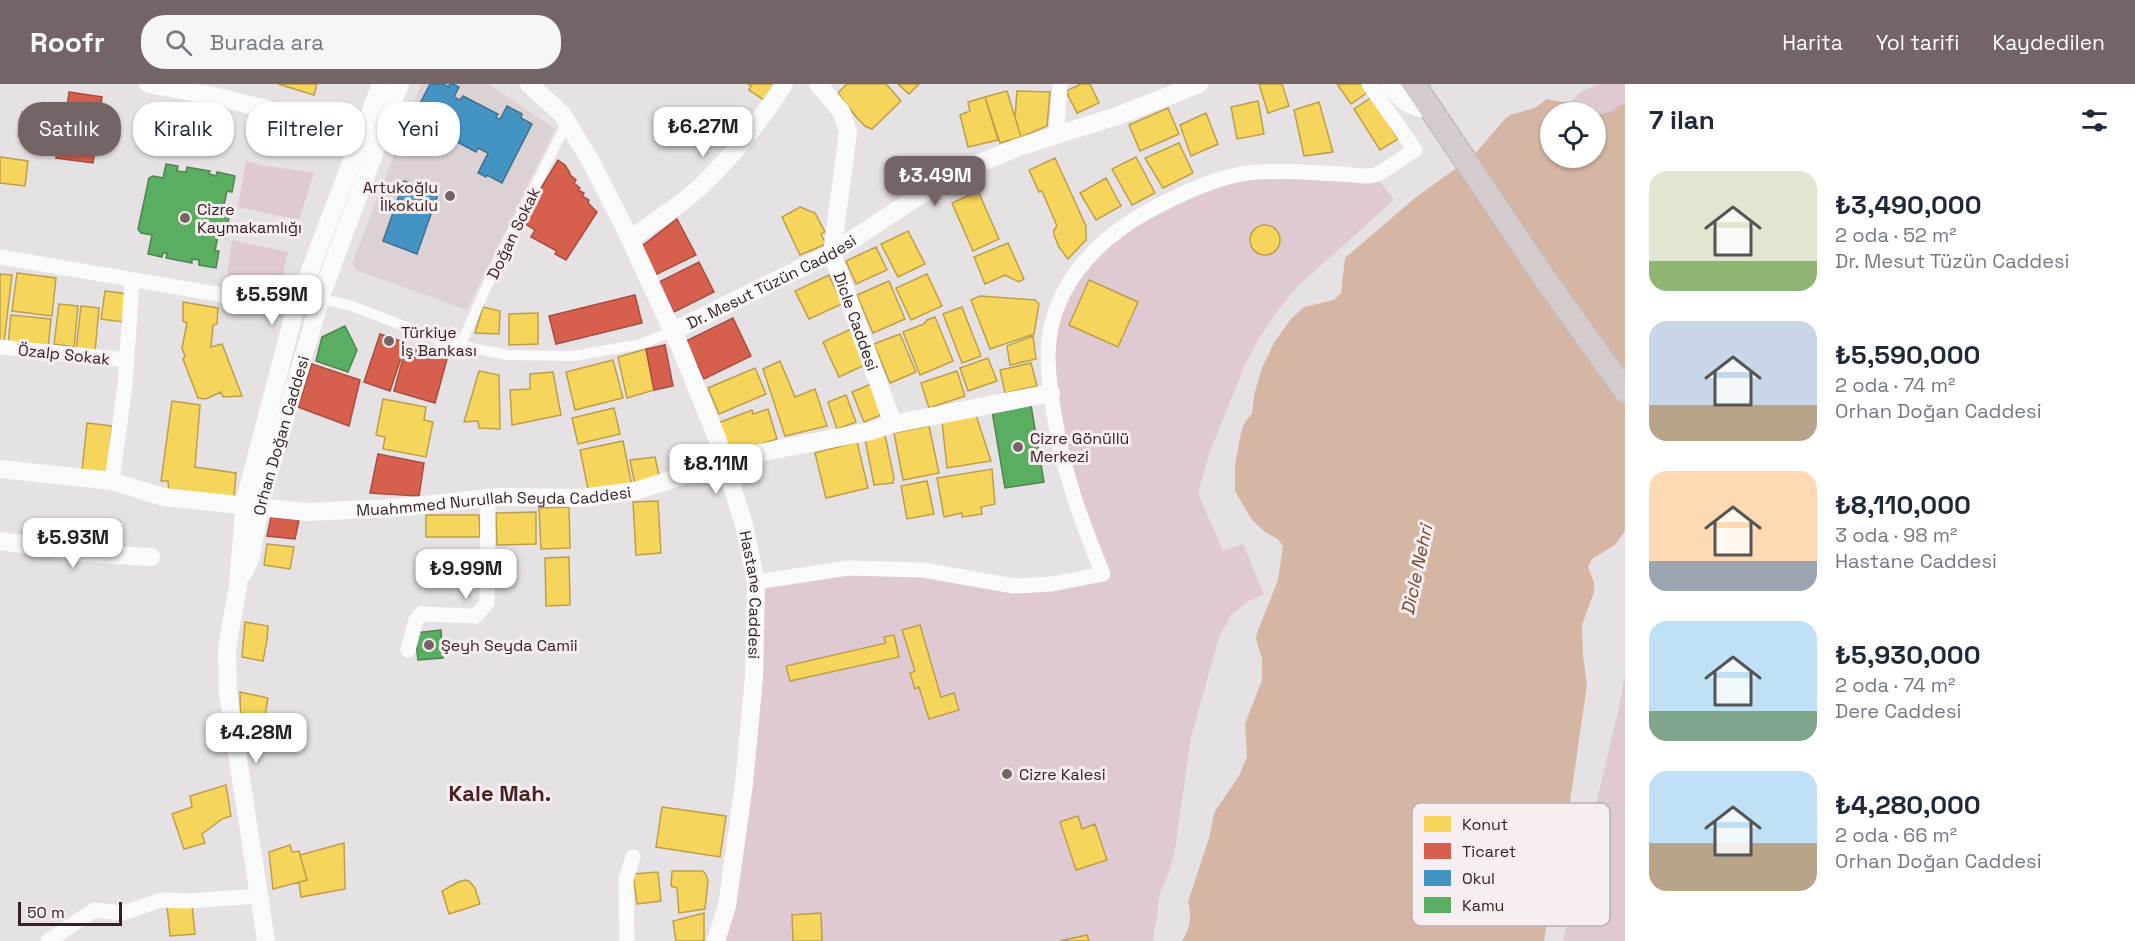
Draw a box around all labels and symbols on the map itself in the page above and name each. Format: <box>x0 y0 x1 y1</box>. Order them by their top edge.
pin: ₺6.27M <box>654 107 752 158</box>
pin: ₺3.49M <box>886 156 984 207</box>
place label: Artukoğlu İlkokulu <box>363 177 438 216</box>
street label: Doğan Sokak <box>482 183 545 283</box>
marker: Artukoğlu İlkokulu <box>443 189 457 203</box>
place label: Cizre Kaymakamlığı <box>197 199 302 238</box>
marker: Cizre Kaymakamlığı <box>178 211 192 225</box>
street label: Dr. Mesut Tüzün Caddesi <box>683 230 860 334</box>
street label: Dicle Caddesi <box>829 269 883 374</box>
pin: ₺5.59M <box>223 275 321 326</box>
place label: Türkiye İş Bankası <box>401 322 477 361</box>
marker: Türkiye İş Bankası <box>382 334 396 348</box>
street label: Özalp Sokak <box>17 339 111 370</box>
street label: Orhan Doğan Caddesi <box>249 353 314 517</box>
place label: Cizre Gönüllü Merkezi <box>1030 428 1129 467</box>
marker: Cizre Gönüllü Merkezi <box>1011 440 1025 454</box>
pin: ₺8.11M <box>667 444 765 495</box>
street label: Muahmmed Nurullah Seyda Caddesi <box>356 482 632 521</box>
pin: ₺5.93M <box>24 518 122 569</box>
water label: Dicle Nehri <box>1396 520 1438 617</box>
street label: Hastane Caddesi <box>734 529 766 659</box>
pin: ₺9.99M <box>417 549 515 600</box>
place label: Şeyh Seyda Camii <box>441 635 578 656</box>
marker: Şeyh Seyda Camii <box>422 638 436 652</box>
pin: ₺4.28M <box>207 713 305 764</box>
place label: Cizre Kalesi <box>1019 764 1106 785</box>
marker: Cizre Kalesi <box>1000 767 1014 781</box>
district label: Kale Mah. <box>449 779 551 807</box>
legend <box>1412 803 1610 926</box>
text: Konut <box>1462 814 1508 835</box>
text: Ticaret <box>1462 841 1516 862</box>
text: Okul <box>1462 868 1495 889</box>
text: Kamu <box>1462 895 1504 916</box>
scale bar <box>18 899 122 926</box>

